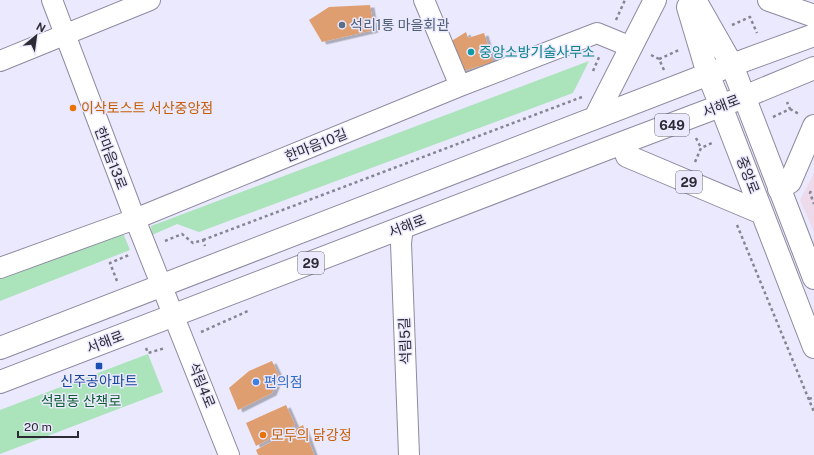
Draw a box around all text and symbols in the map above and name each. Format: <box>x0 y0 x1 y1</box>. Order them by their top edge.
north arrow <box>16 16 56 56</box>
place label: 석리1통 마을회관 <box>350 17 449 33</box>
text: N <box>34 20 48 35</box>
marker: 석리1통 마을회관 <box>337 20 347 30</box>
place label: 중앙소방기술사무소 <box>479 44 595 60</box>
marker: 중앙소방기술사무소 <box>466 47 476 57</box>
street label: 서해로 <box>700 92 742 120</box>
place label: 이삭토스트 서산중앙점 <box>81 100 213 116</box>
marker: 이삭토스트 서산중앙점 <box>68 103 78 113</box>
road number: 649 <box>655 114 689 136</box>
street label: 한마음13로 <box>92 124 130 192</box>
street label: 한마음10길 <box>283 125 349 165</box>
street label: 중앙로 <box>734 154 762 196</box>
road number: 29 <box>676 171 702 193</box>
street label: 서해로 <box>386 212 428 240</box>
road number: 29 <box>298 252 324 274</box>
street label: 석림5길 <box>396 317 414 365</box>
street label: 서해로 <box>84 328 126 356</box>
street label: 석림4로 <box>186 360 218 410</box>
marker: 신주공아파트 <box>94 361 104 371</box>
place label: 신주공아파트 <box>60 373 138 389</box>
place label: 편의점 <box>264 374 303 390</box>
marker: 편의점 <box>251 377 261 387</box>
park label: 석림동 산책로 <box>41 393 121 409</box>
scale bar <box>18 413 78 439</box>
text: 20 m <box>24 420 52 434</box>
place label: 모두의 닭강정 <box>271 427 352 443</box>
marker: 모두의 닭강정 <box>258 430 268 440</box>

